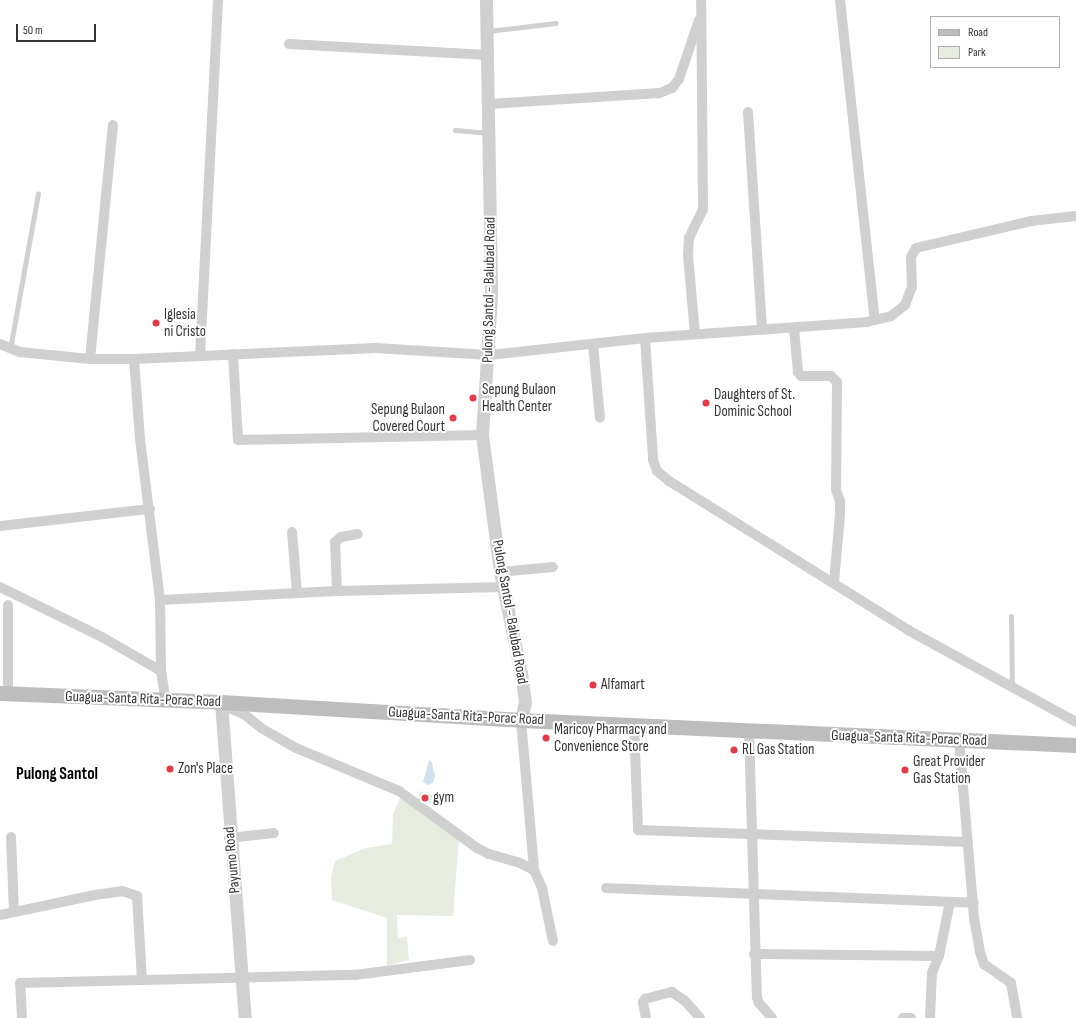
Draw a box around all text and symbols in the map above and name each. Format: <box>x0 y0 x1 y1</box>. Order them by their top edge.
scale bar <box>18 16 98 42</box>
legend <box>930 16 1060 68</box>
text: 50 m <box>23 23 43 38</box>
text: Road <box>968 25 988 40</box>
text: Park <box>968 45 986 60</box>
street label: Pulong Santol - Balubad Road <box>479 217 499 363</box>
place label: Iglesia ni Cristo <box>164 305 206 340</box>
marker: Iglesia ni Cristo <box>151 318 161 328</box>
place label: Sepung Bulaon Health Center <box>482 380 556 415</box>
place label: Daughters of St. Dominic School <box>714 385 795 420</box>
marker: Sepung Bulaon Health Center <box>467 392 479 404</box>
marker: Daughters of St. Dominic School <box>701 398 711 408</box>
place label: Sepung Bulaon Covered Court <box>371 400 445 435</box>
marker: Sepung Bulaon Covered Court <box>448 413 458 423</box>
street label: Pulong Santol - Balubad Road <box>488 539 532 685</box>
place label: Alfamart <box>601 676 645 694</box>
marker: Alfamart <box>588 680 598 690</box>
street label: Guagua-Santa Rita-Porac Road <box>65 687 221 711</box>
street label: Guagua-Santa Rita-Porac Road <box>388 703 544 729</box>
place label: Maricoy Pharmacy and Convenience Store <box>554 720 667 755</box>
street label: Guagua-Santa Rita-Porac Road <box>831 726 987 750</box>
marker: Maricoy Pharmacy and Convenience Store <box>541 733 551 743</box>
place label: RL Gas Station <box>742 741 815 759</box>
marker: RL Gas Station <box>729 745 739 755</box>
place label: Great Provider Gas Station <box>913 752 985 787</box>
place label: Zon's Place <box>178 760 233 778</box>
marker: Zon's Place <box>165 764 175 774</box>
district label: Pulong Santol <box>16 765 98 785</box>
marker: Great Provider Gas Station <box>900 765 910 775</box>
place label: gym <box>433 789 454 807</box>
marker: gym <box>420 793 430 803</box>
street label: Payumo Road <box>220 826 244 894</box>

